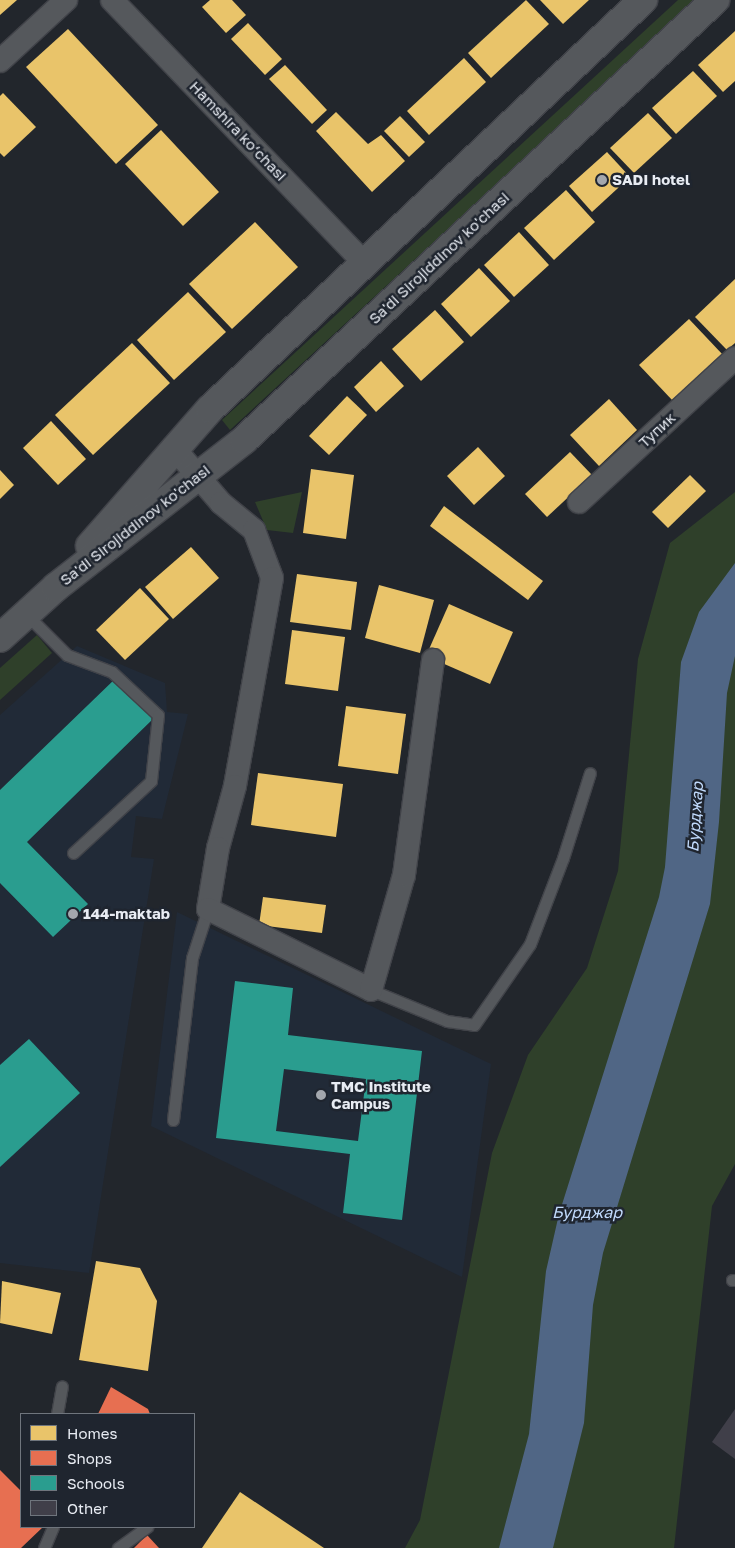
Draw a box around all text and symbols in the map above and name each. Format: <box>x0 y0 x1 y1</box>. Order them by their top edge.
street label: Hamshira ko‘chasi <box>186 77 290 185</box>
place label: SADI hotel <box>612 171 690 189</box>
marker: SADI hotel <box>596 174 608 186</box>
street label: Sa'di Sirojiddinov ko'chasi <box>365 188 513 328</box>
street label: Тупик <box>635 409 679 451</box>
street label: Sa'di Sirojiddinov ko'chasi <box>57 461 213 589</box>
water label: Бурджар <box>683 781 707 853</box>
place label: 144-maktab <box>83 905 170 923</box>
marker: 144-maktab <box>67 908 79 920</box>
place label: TMC Institute Campus <box>331 1077 431 1112</box>
marker: TMC Institute Campus <box>315 1089 327 1101</box>
water label: Бурджар <box>552 1202 622 1222</box>
legend <box>20 1413 195 1528</box>
text: Homes <box>67 1424 117 1442</box>
text: Shops <box>67 1449 112 1467</box>
text: Schools <box>67 1474 125 1492</box>
text: Other <box>67 1499 108 1517</box>

